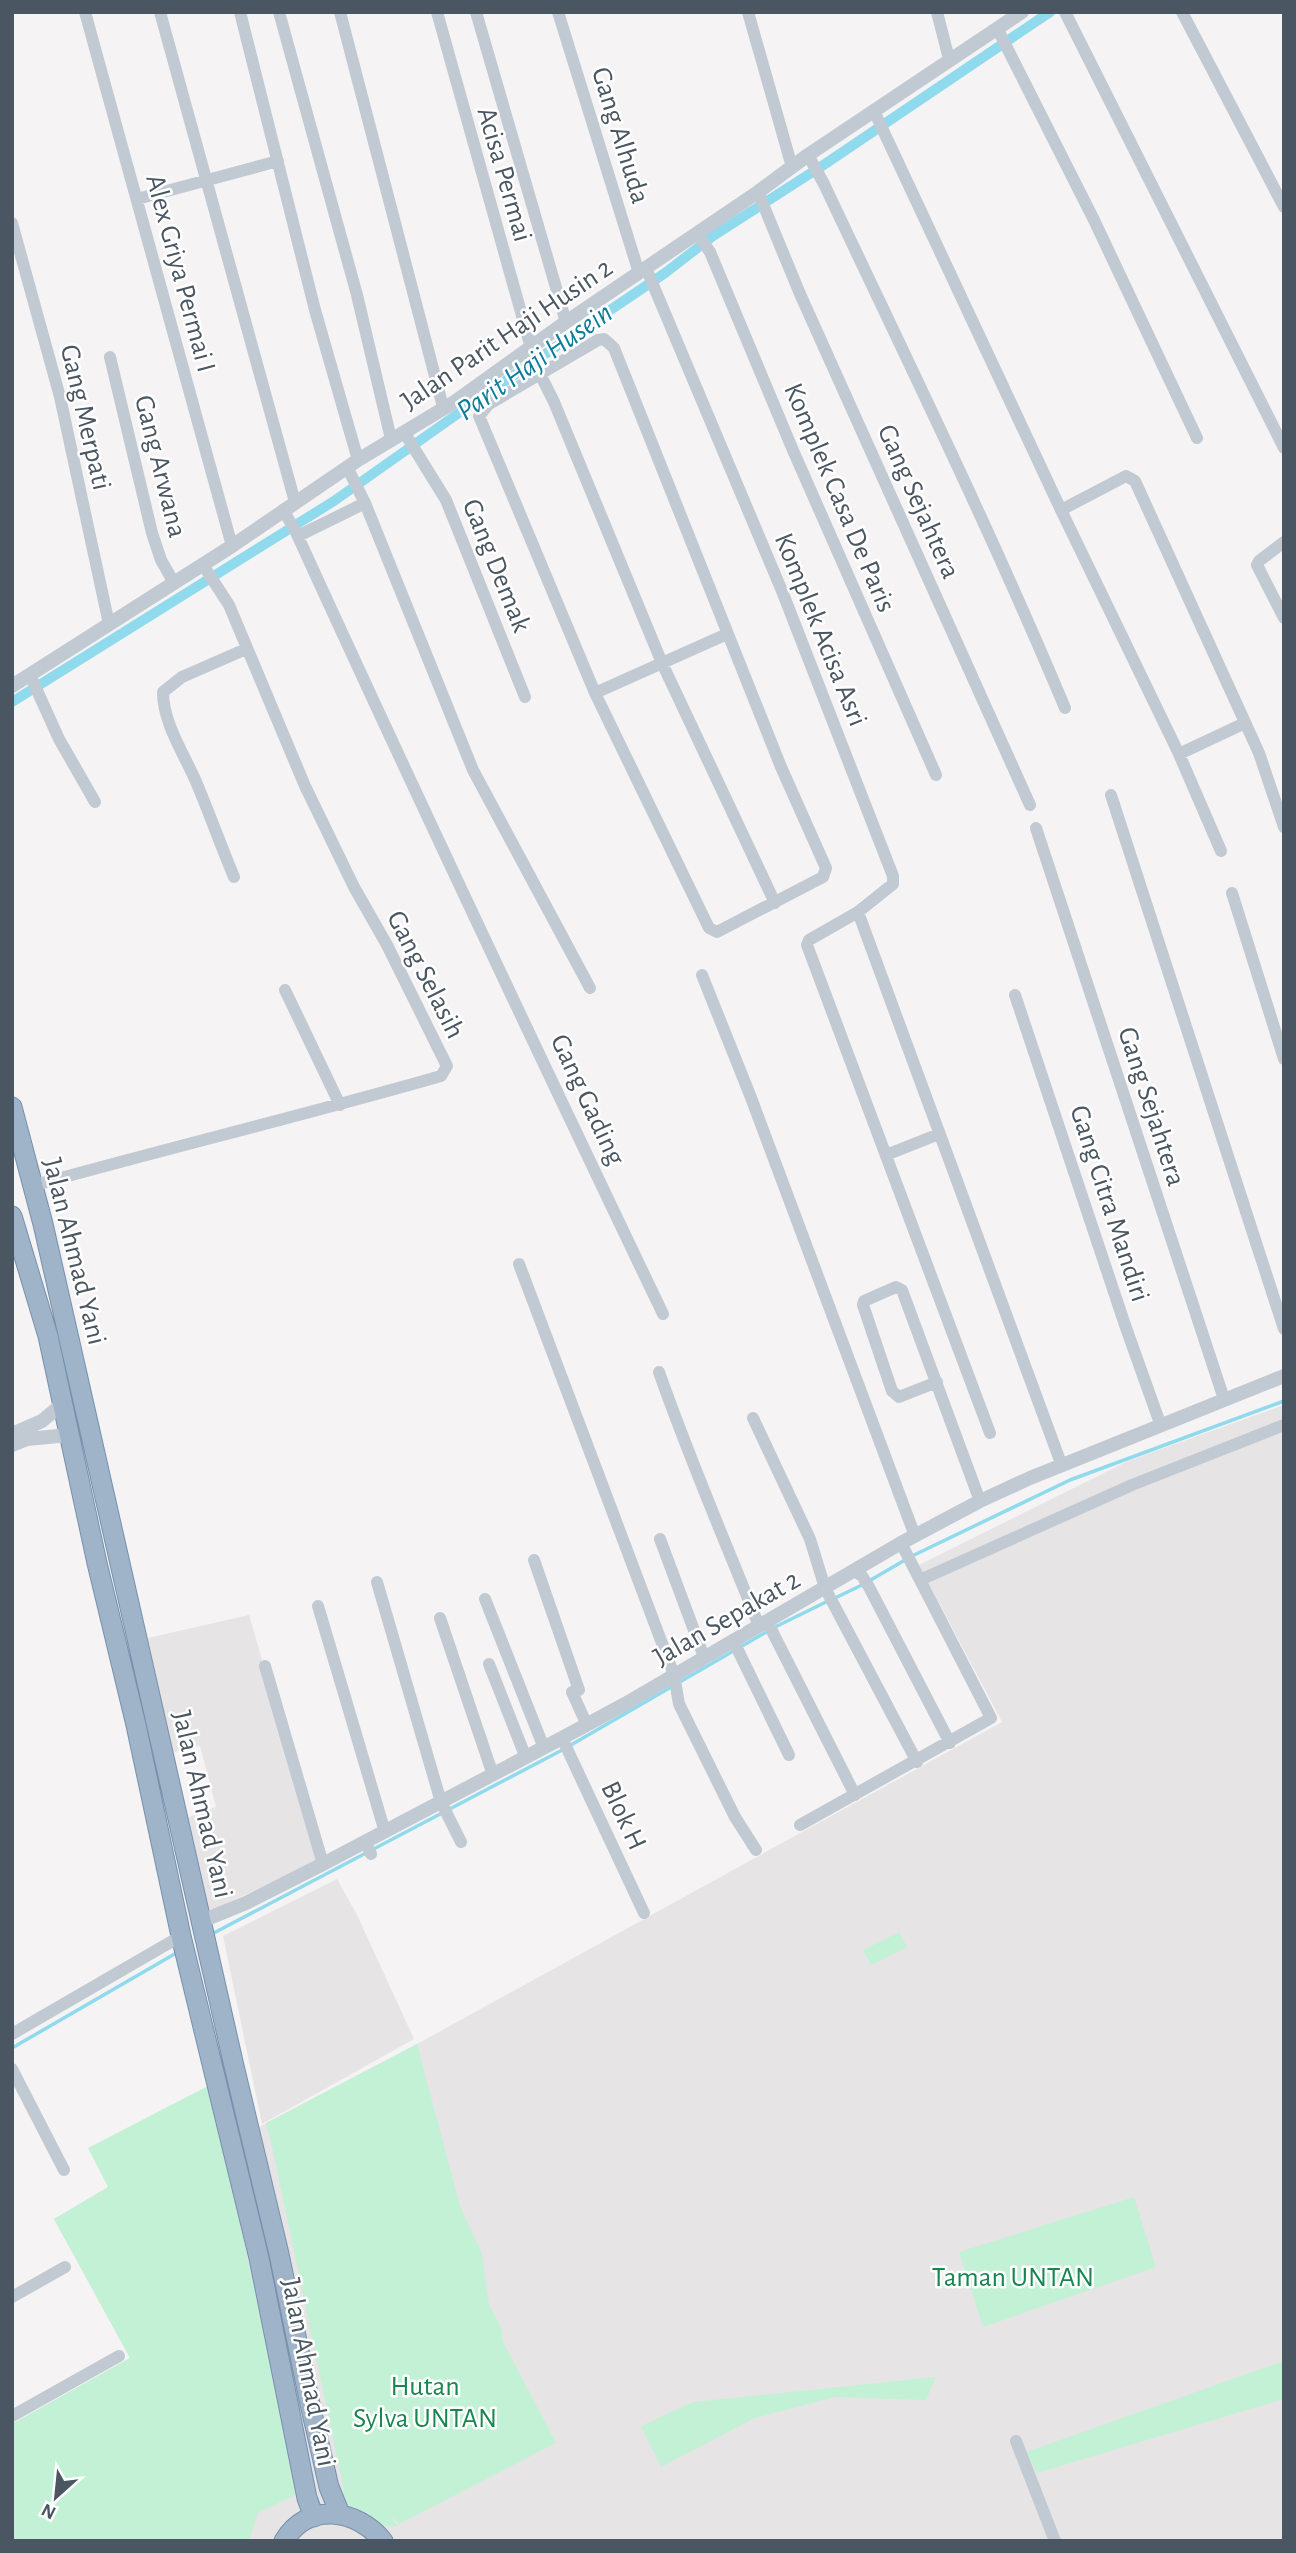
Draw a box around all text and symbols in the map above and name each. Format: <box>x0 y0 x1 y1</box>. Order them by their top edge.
street label: Gang Alhuda <box>586 64 654 207</box>
street label: Acisa Permai <box>472 104 537 245</box>
street label: Alex Griya Permai I <box>140 172 220 375</box>
street label: Jalan Parit Haji Husin 2 <box>396 254 618 416</box>
water label: Parit Haji Husein <box>451 297 618 426</box>
street label: Gang Merpati <box>55 342 115 493</box>
street label: Komplek Casa De Paris <box>778 379 900 616</box>
street label: Gang Arwana <box>129 392 191 541</box>
street label: Gang Sejahtera <box>872 421 965 583</box>
street label: Gang Demak <box>457 495 536 637</box>
street label: Komplek Acisa Asri <box>769 529 872 730</box>
street label: Gang Selasih <box>381 907 469 1043</box>
street label: Gang Sejahtera <box>1112 1024 1190 1190</box>
street label: Gang Gading <box>545 1030 630 1170</box>
street label: Gang Citra Mandiri <box>1064 1102 1154 1305</box>
street label: Jalan Ahmad Yani <box>37 1155 111 1348</box>
street label: Jalan Sepakat 2 <box>649 1566 805 1672</box>
street label: Jalan Ahmad Yani <box>167 1708 237 1901</box>
street label: Blok H <box>595 1777 651 1855</box>
park label: Taman UNTAN <box>932 2264 1094 2292</box>
street label: Jalan Ahmad Yani <box>276 2276 340 2469</box>
park label: Hutan Sylva UNTAN <box>353 2373 497 2433</box>
north arrow <box>21 2462 91 2532</box>
text: N <box>39 2499 59 2522</box>

